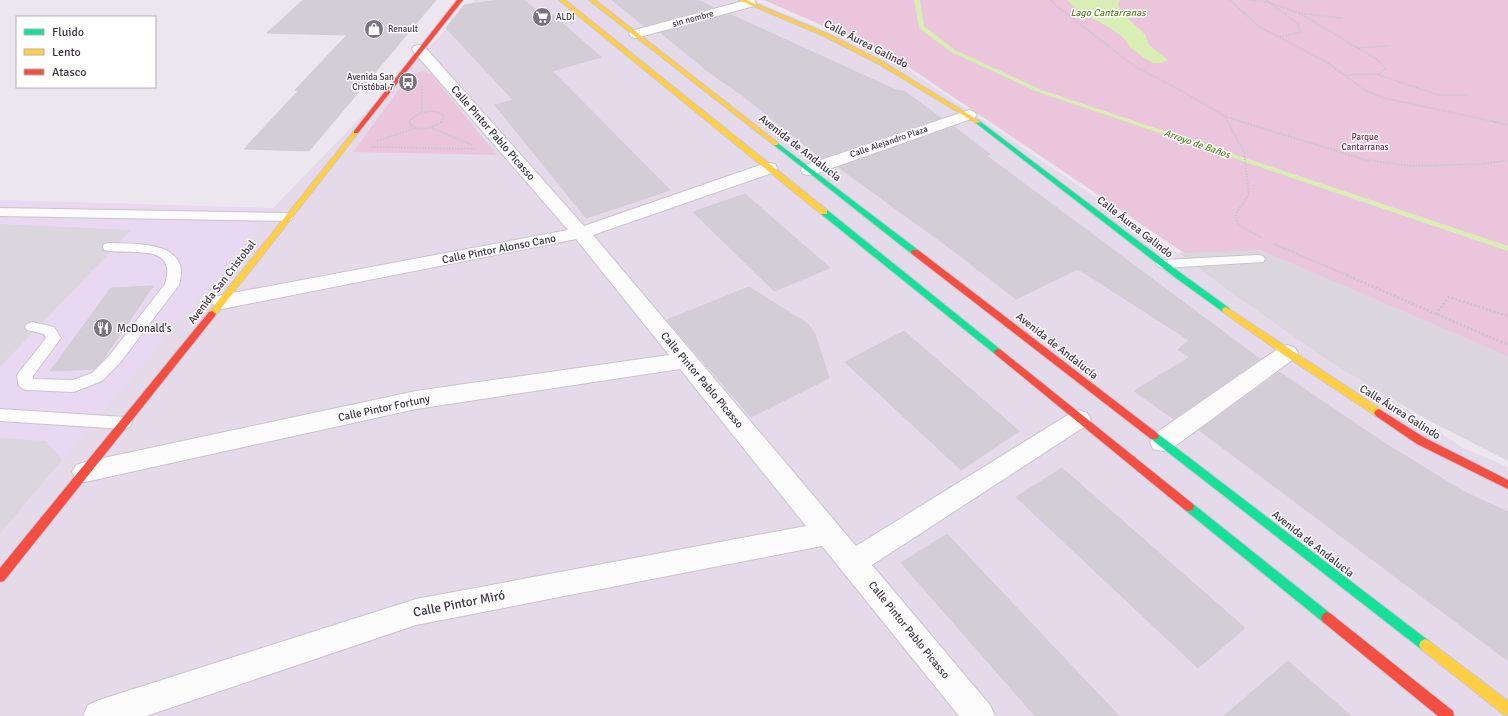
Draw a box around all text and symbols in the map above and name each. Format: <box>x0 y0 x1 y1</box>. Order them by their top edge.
supermarket icon: ALDI <box>531 6 553 28</box>
water label: Lago Cantarranas <box>1070 7 1147 19</box>
street label: sin nombre <box>671 8 715 30</box>
place label: ALDI <box>556 12 575 23</box>
legend <box>16 16 156 88</box>
street label: Calle Áurea Galindo <box>822 16 911 71</box>
shop icon: Renault <box>363 18 385 40</box>
place label: Renault <box>388 24 418 35</box>
text: Fluido <box>52 25 84 40</box>
text: Lento <box>52 45 81 60</box>
text: Atasco <box>52 65 87 80</box>
bus stop icon: Avenida San Cristóbal 7 <box>397 71 419 93</box>
place label: Avenida San Cristóbal 7 <box>347 72 394 93</box>
street label: Calle Pintor Pablo Picasso <box>448 83 538 183</box>
street label: Avenida de Andalucía <box>756 112 844 184</box>
street label: Calle Alejandro Plaza <box>849 123 930 160</box>
water label: Arroyo de Baños <box>1162 127 1233 161</box>
park label: Parque Cantarranas <box>1341 132 1389 153</box>
street label: Calle Áurea Galindo <box>1094 193 1176 261</box>
street label: Calle Pintor Alonso Cano <box>441 232 557 266</box>
street label: Avenida San Cristobal <box>185 238 259 326</box>
street label: Avenida de Andalucía <box>1013 310 1101 382</box>
restaurant icon: McDonald's <box>92 317 114 339</box>
place label: McDonald's <box>117 322 172 335</box>
street label: Calle Pintor Pablo Picasso <box>658 329 746 431</box>
street label: Calle Áurea Galindo <box>1357 381 1443 442</box>
street label: Calle Pintor Fortuny <box>337 392 432 424</box>
street label: Avenida de Andalucía <box>1269 508 1357 580</box>
street label: Calle Pintor Pablo Picasso <box>866 579 952 681</box>
street label: Calle Pintor Miró <box>412 587 507 621</box>

